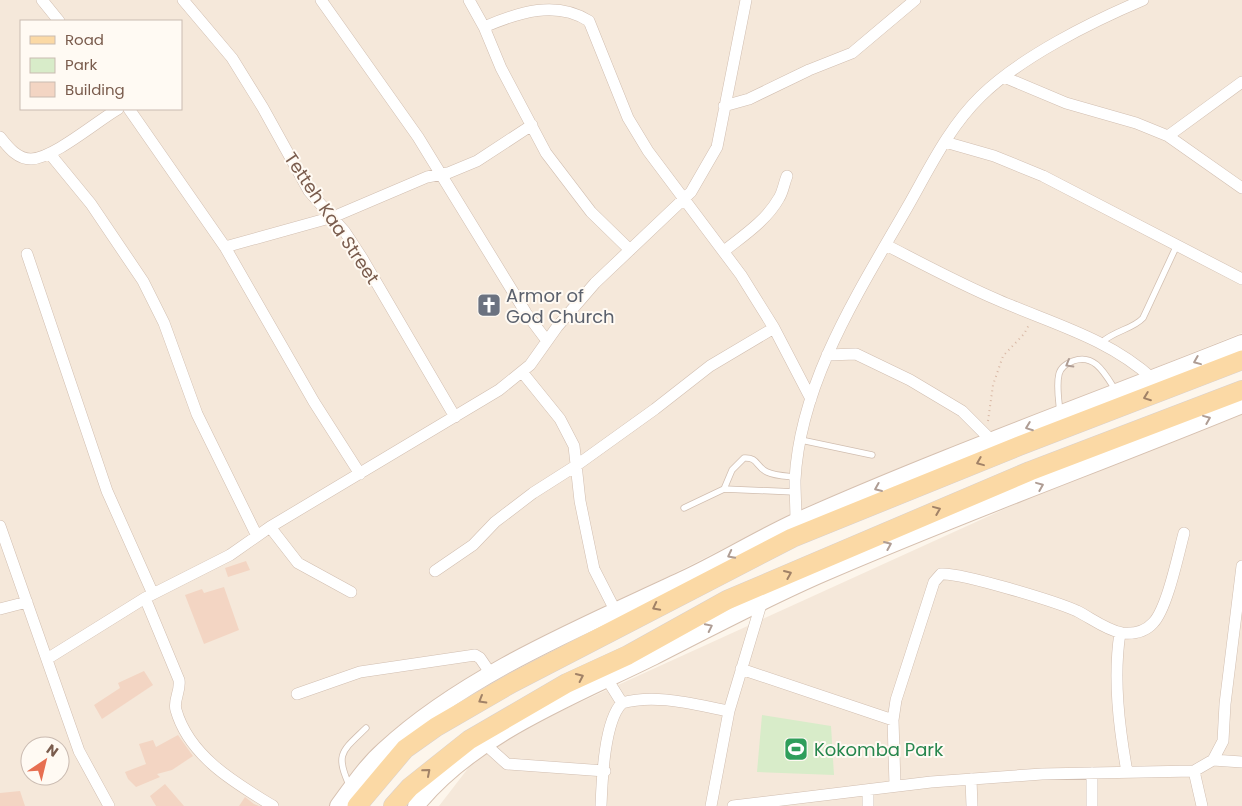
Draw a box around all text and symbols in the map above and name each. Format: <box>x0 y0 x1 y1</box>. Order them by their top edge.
legend <box>20 20 182 110</box>
text: Road <box>65 29 104 50</box>
text: Park <box>65 54 97 75</box>
text: Building <box>65 79 125 100</box>
street label: Tetteh Kaa Street <box>279 147 385 289</box>
place label: Armor of God Church <box>506 283 615 329</box>
church icon: Armor of God Church <box>476 292 502 318</box>
one-way arrow <box>1193 355 1202 366</box>
one-way arrow <box>1065 358 1074 368</box>
one-way arrow <box>1144 391 1152 401</box>
one-way arrow <box>1202 415 1211 425</box>
one-way arrow <box>1025 421 1034 431</box>
one-way arrow <box>976 456 985 466</box>
one-way arrow <box>874 482 883 492</box>
one-way arrow <box>1035 482 1044 492</box>
one-way arrow <box>933 506 941 516</box>
one-way arrow <box>884 541 892 551</box>
one-way arrow <box>727 549 736 559</box>
one-way arrow <box>783 569 792 580</box>
one-way arrow <box>652 601 661 611</box>
one-way arrow <box>704 623 713 633</box>
one-way arrow <box>575 673 584 684</box>
one-way arrow <box>478 694 487 704</box>
north arrow <box>20 736 70 786</box>
sports icon: Kokomba Park <box>783 736 809 762</box>
place label: Kokomba Park <box>814 737 944 762</box>
text: N <box>42 739 63 762</box>
one-way arrow <box>422 769 431 778</box>

